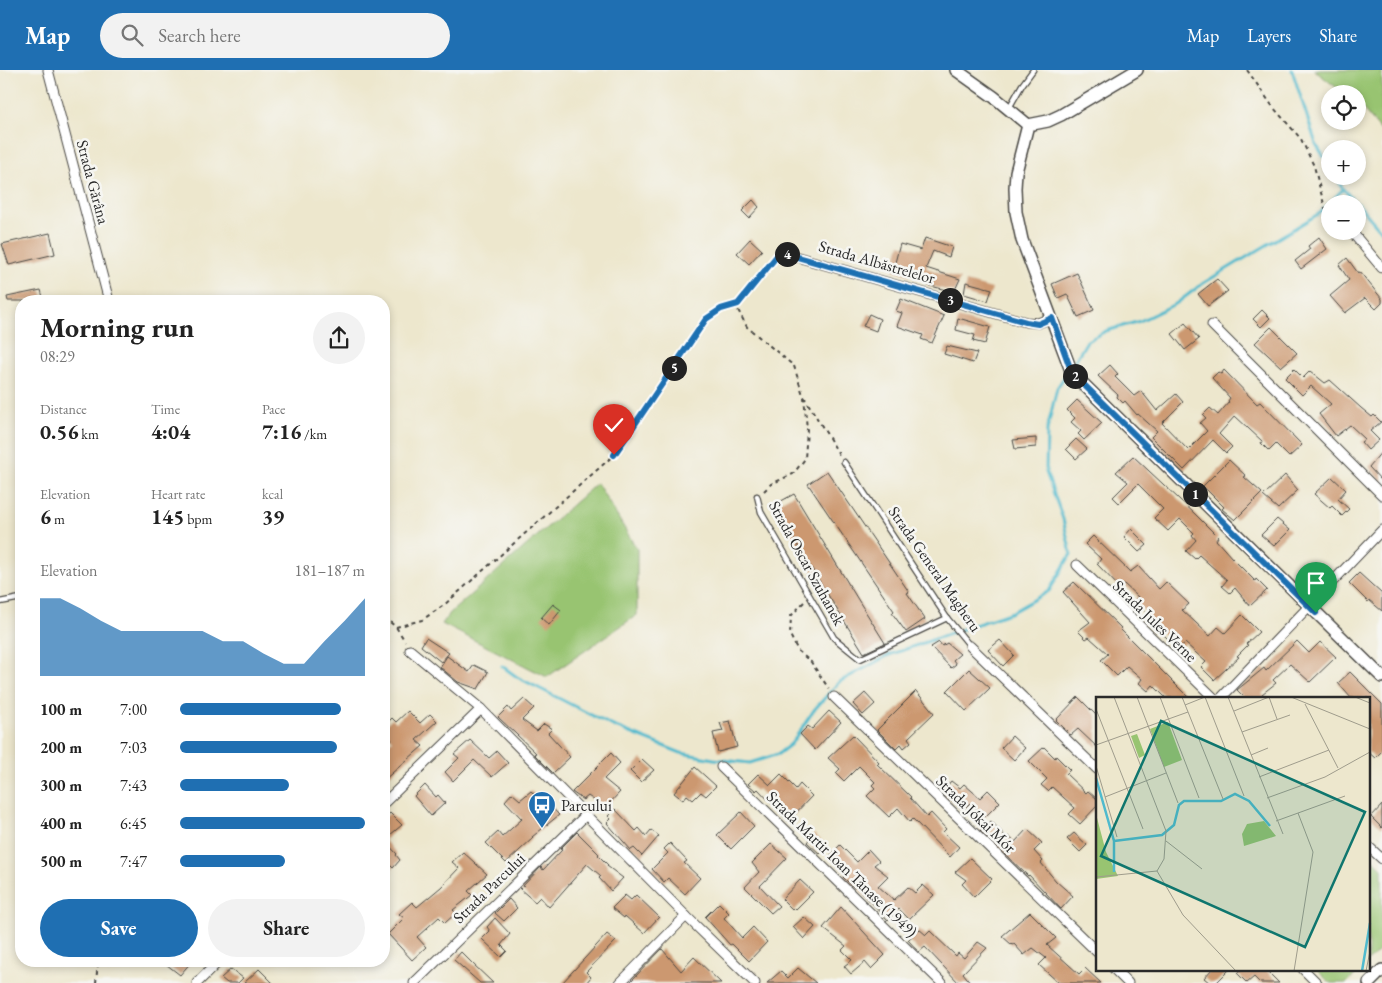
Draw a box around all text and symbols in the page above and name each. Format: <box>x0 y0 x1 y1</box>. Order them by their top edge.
search box <box>100 13 450 58</box>
text: Map <box>25 20 70 51</box>
icon: search <box>118 21 146 49</box>
text: Search here <box>158 23 241 48</box>
text: Map <box>1187 24 1219 47</box>
text: Layers <box>1247 24 1291 47</box>
text: Share <box>1319 24 1357 47</box>
map controls <box>1321 85 1366 240</box>
button: locate <box>1321 85 1366 130</box>
street label: Strada Gărâna <box>72 138 114 227</box>
button: + <box>1321 140 1366 185</box>
button: − <box>1321 195 1366 240</box>
street label: Strada Albăstrelelor <box>816 235 938 289</box>
pin: 4 <box>774 242 800 266</box>
text: 4 <box>784 245 791 263</box>
pin: 3 <box>938 288 962 312</box>
text: 3 <box>947 291 954 309</box>
text: Morning run <box>40 309 194 345</box>
button: share <box>313 312 365 364</box>
text: 08:29 <box>40 346 75 367</box>
pin: 5 <box>662 356 686 380</box>
text: 5 <box>671 359 678 377</box>
pin: 2 <box>1062 364 1088 388</box>
text: 2 <box>1072 367 1079 385</box>
text: Distance <box>40 400 87 418</box>
text: Time <box>151 400 180 418</box>
text: Pace <box>262 400 286 418</box>
pin <box>593 404 635 455</box>
icon: check <box>600 411 628 439</box>
text: 0.56 <box>40 418 79 445</box>
text: 4:04 <box>151 418 190 445</box>
text: 7:16 <box>262 418 301 445</box>
text: km <box>79 425 99 443</box>
text: /km <box>301 425 327 443</box>
pin: 1 <box>1182 482 1208 506</box>
text: Elevation <box>40 485 90 503</box>
text: Heart rate <box>151 485 205 503</box>
text: kcal <box>262 485 283 503</box>
text: 1 <box>1192 485 1199 503</box>
street label: Strada Oscar Szuhanek <box>764 497 850 629</box>
street label: Strada General Magheru <box>884 502 987 636</box>
text: 6 <box>40 503 51 530</box>
text: 145 <box>151 503 184 530</box>
text: 39 <box>262 503 284 530</box>
text: m <box>51 510 65 528</box>
text: bpm <box>184 510 213 528</box>
text: Elevation <box>40 560 98 581</box>
text: 181–187 m <box>294 560 365 581</box>
pin <box>1295 562 1337 613</box>
icon: arrive <box>1302 569 1330 597</box>
street label: Strada Jules Verne <box>1108 575 1202 667</box>
inset map <box>1096 697 1370 970</box>
text: 100 m <box>40 699 82 720</box>
text: 7:00 <box>120 699 147 720</box>
text: 200 m <box>40 737 82 758</box>
text: 7:03 <box>120 737 147 758</box>
street label: Strada Jókai Mór <box>932 771 1021 858</box>
text: 300 m <box>40 775 82 796</box>
text: 7:43 <box>120 775 147 796</box>
street label: Strada Martir Ioan Tănase (1949) <box>762 786 922 942</box>
bus stop icon: Parcului <box>527 790 557 829</box>
place label: Parcului <box>561 795 612 816</box>
text: 400 m <box>40 813 82 834</box>
text: 6:45 <box>120 813 147 834</box>
street label: Strada Parcului <box>448 848 530 928</box>
text: 500 m <box>40 851 82 872</box>
text: 7:47 <box>120 851 147 872</box>
button: Save <box>40 899 198 957</box>
button: Share <box>208 899 365 957</box>

